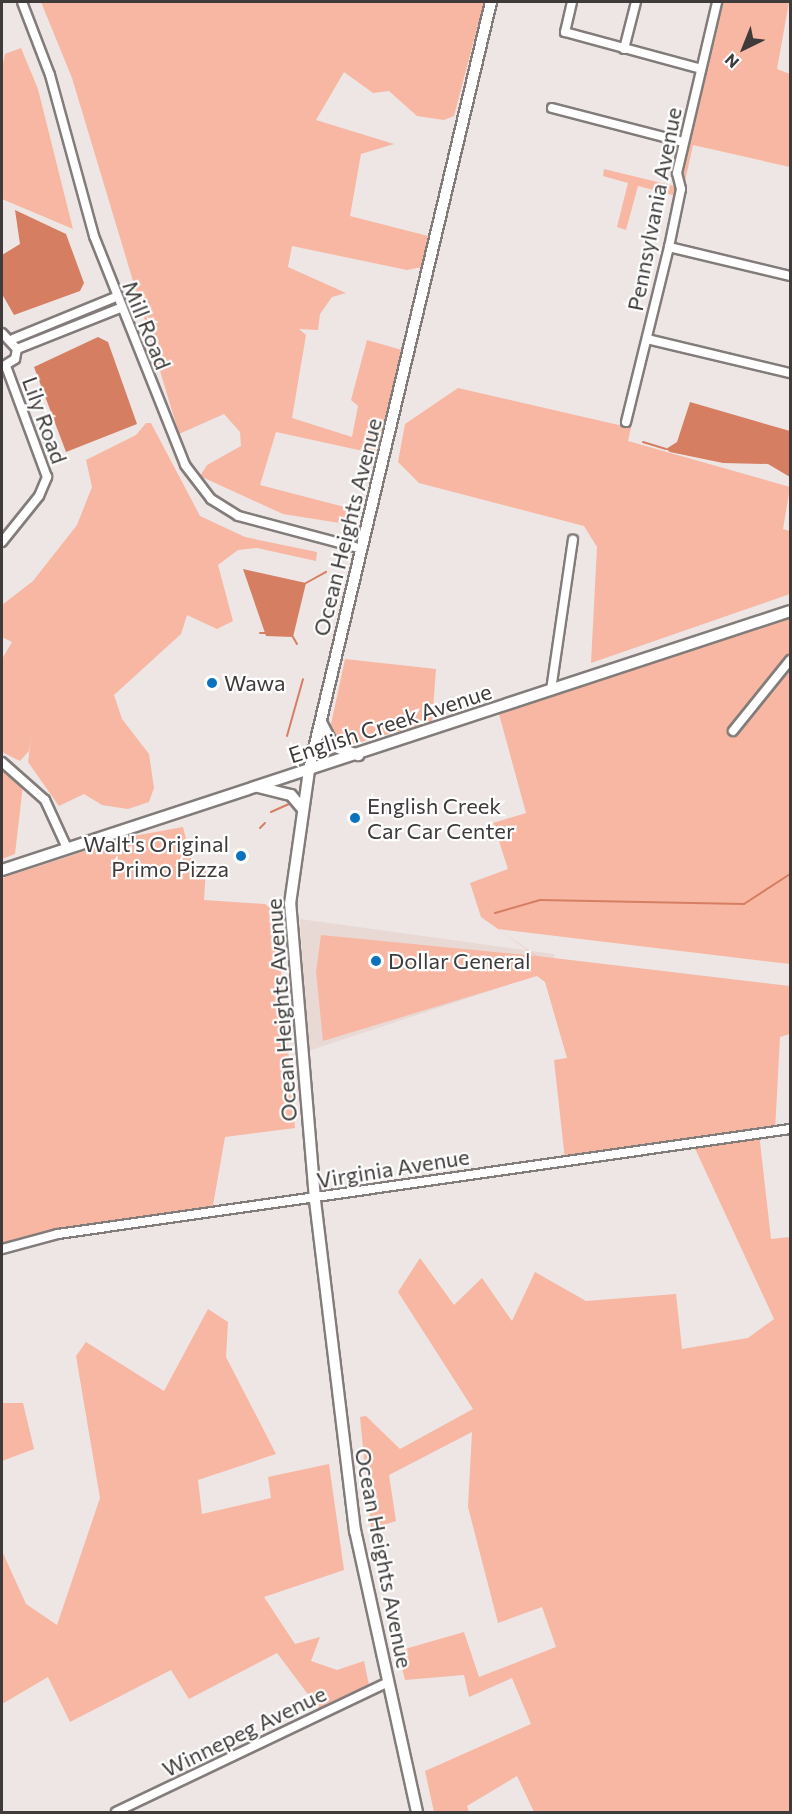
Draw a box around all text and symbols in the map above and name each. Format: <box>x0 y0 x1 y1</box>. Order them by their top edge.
north arrow <box>714 18 774 78</box>
text: N <box>721 50 742 73</box>
street label: Pennsylvania Avenue <box>621 105 687 313</box>
street label: Mill Road <box>117 277 177 373</box>
street label: Lily Road <box>17 373 73 467</box>
street label: Ocean Heights Avenue <box>307 415 387 639</box>
place label: Wawa <box>224 670 285 696</box>
marker: Wawa <box>205 676 219 690</box>
street label: English Creek Avenue <box>285 678 495 768</box>
place label: English Creek Car Car Center <box>367 792 515 843</box>
marker: English Creek Car Car Center <box>348 811 362 825</box>
place label: Walt's Original Primo Pizza <box>83 830 229 882</box>
marker: Walt's Original Primo Pizza <box>234 849 248 863</box>
street label: Ocean Heights Avenue <box>260 898 302 1122</box>
place label: Dollar General <box>388 948 531 974</box>
marker: Dollar General <box>369 954 383 968</box>
street label: Virginia Avenue <box>315 1143 471 1193</box>
street label: Ocean Heights Avenue <box>350 1446 418 1670</box>
street label: Winnepeg Avenue <box>158 1680 330 1782</box>

